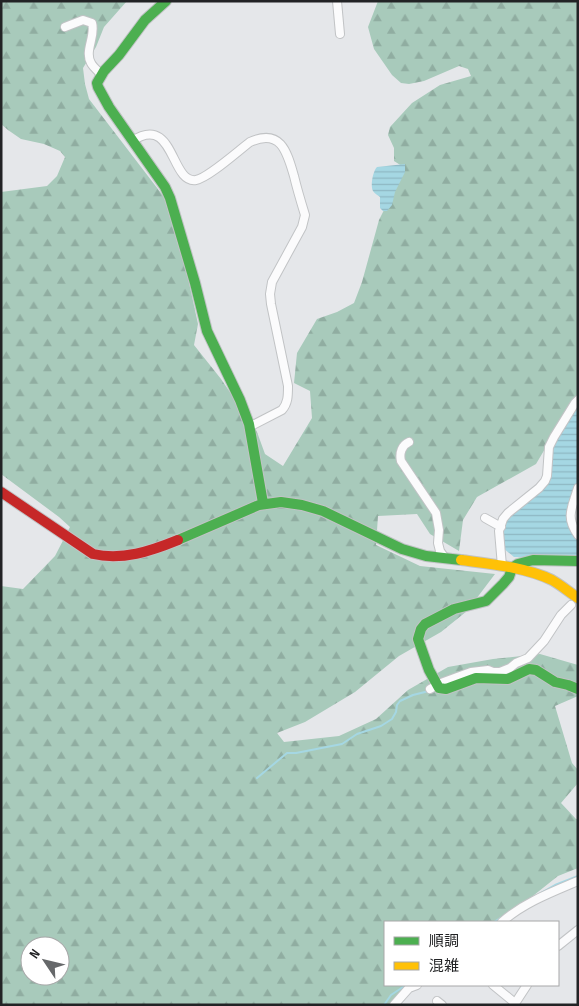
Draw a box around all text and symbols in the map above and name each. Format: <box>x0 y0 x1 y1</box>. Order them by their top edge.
legend <box>384 921 559 986</box>
text: 順調 <box>429 932 459 951</box>
north arrow <box>20 936 70 986</box>
text: N <box>26 946 44 962</box>
text: 混雑 <box>429 957 459 976</box>

